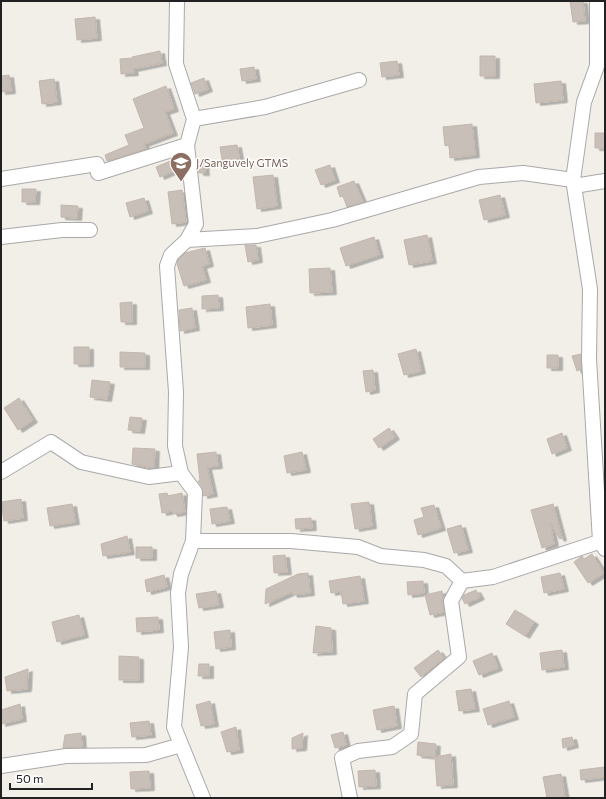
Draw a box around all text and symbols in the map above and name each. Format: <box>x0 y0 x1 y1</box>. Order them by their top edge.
school or university icon: J/Sanguvely GTMS <box>168 150 194 183</box>
place label: J/Sanguvely GTMS <box>196 156 288 170</box>
scale bar <box>10 765 92 791</box>
text: 50 m <box>16 771 44 785</box>

